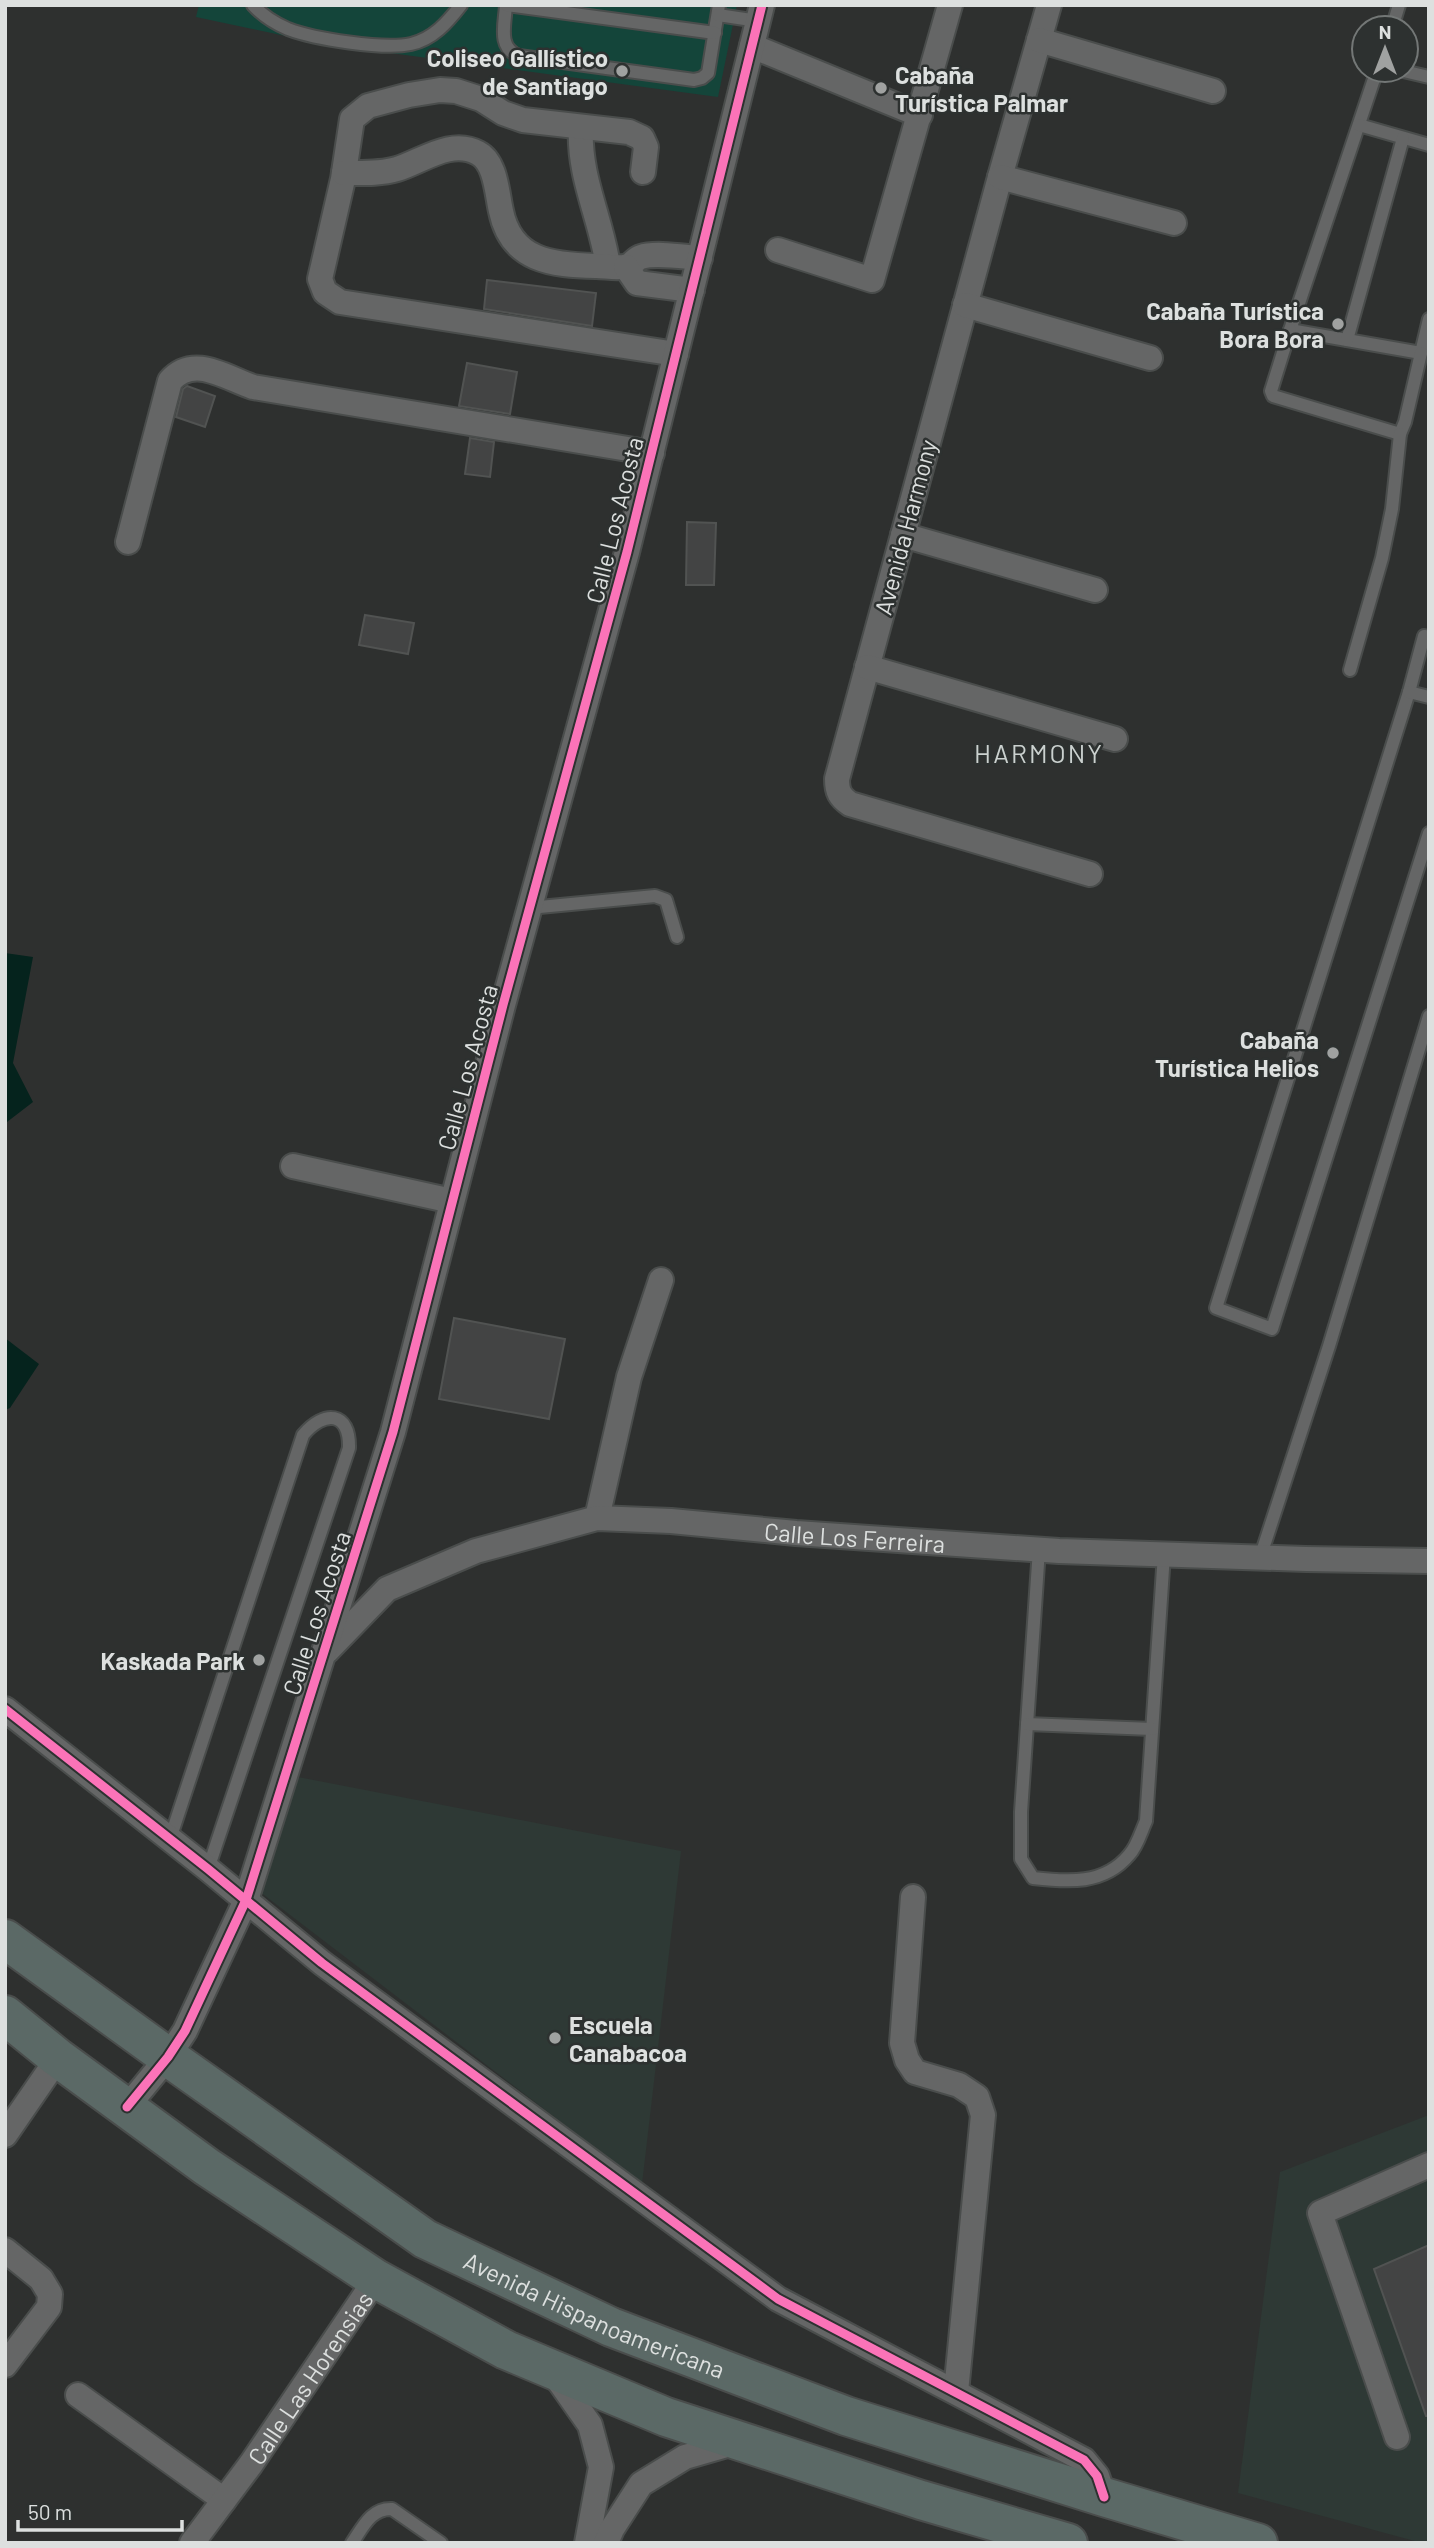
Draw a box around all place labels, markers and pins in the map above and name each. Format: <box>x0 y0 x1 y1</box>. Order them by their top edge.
place label: Coliseo Gallístico de Santiago <box>427 43 608 100</box>
place label: Cabaña Turística Palmar <box>895 60 1068 117</box>
marker: Coliseo Gallístico de Santiago <box>614 63 630 79</box>
marker: Cabaña Turística Palmar <box>873 80 889 96</box>
place label: Cabaña Turística Bora Bora <box>1146 296 1324 353</box>
marker: Cabaña Turística Bora Bora <box>1330 316 1346 332</box>
place label: Cabaña Turística Helios <box>1155 1025 1319 1082</box>
marker: Cabaña Turística Helios <box>1325 1045 1341 1061</box>
place label: Kaskada Park <box>100 1646 245 1675</box>
marker: Kaskada Park <box>251 1652 267 1668</box>
place label: Escuela Canabacoa <box>569 2010 687 2067</box>
marker: Escuela Canabacoa <box>547 2030 563 2046</box>

